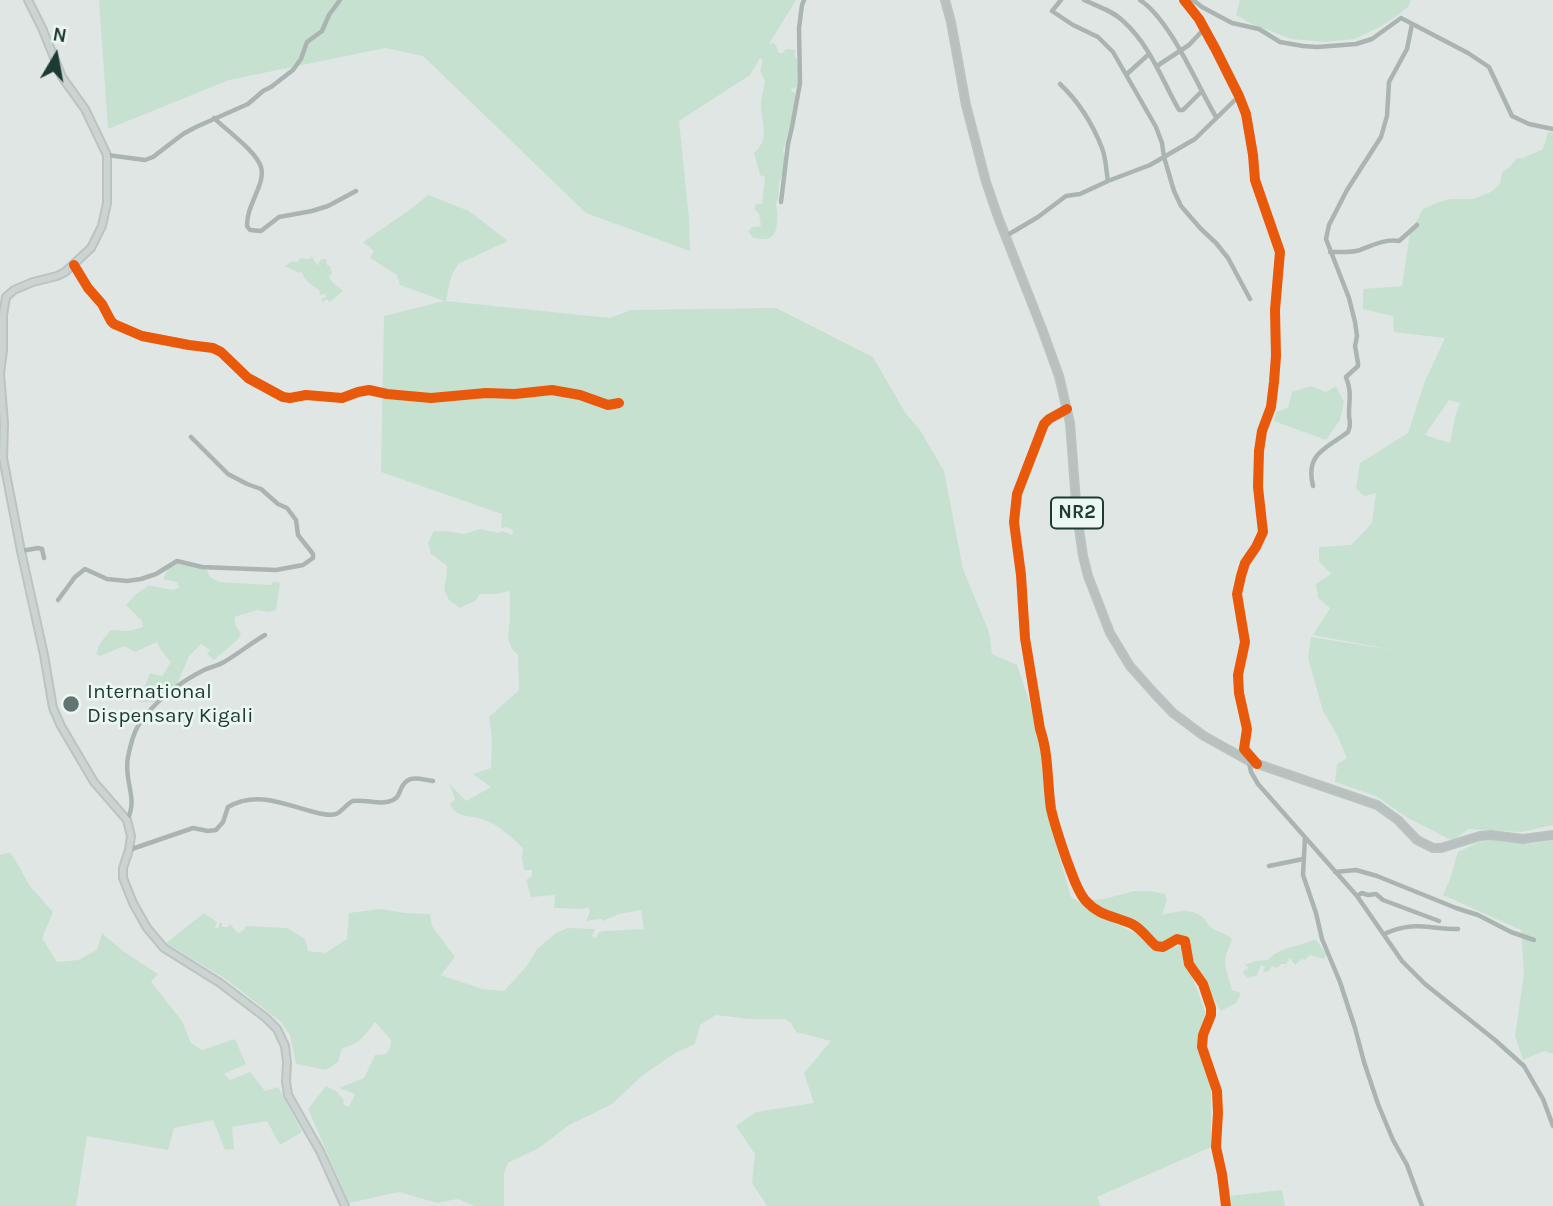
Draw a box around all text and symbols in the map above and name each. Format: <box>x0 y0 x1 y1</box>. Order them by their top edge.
north arrow <box>21 21 91 91</box>
text: N <box>51 23 68 47</box>
road number: NR2 <box>1051 498 1103 528</box>
place label: International Dispensary Kigali <box>87 679 253 729</box>
marker: International Dispensary Kigali <box>61 694 81 714</box>

